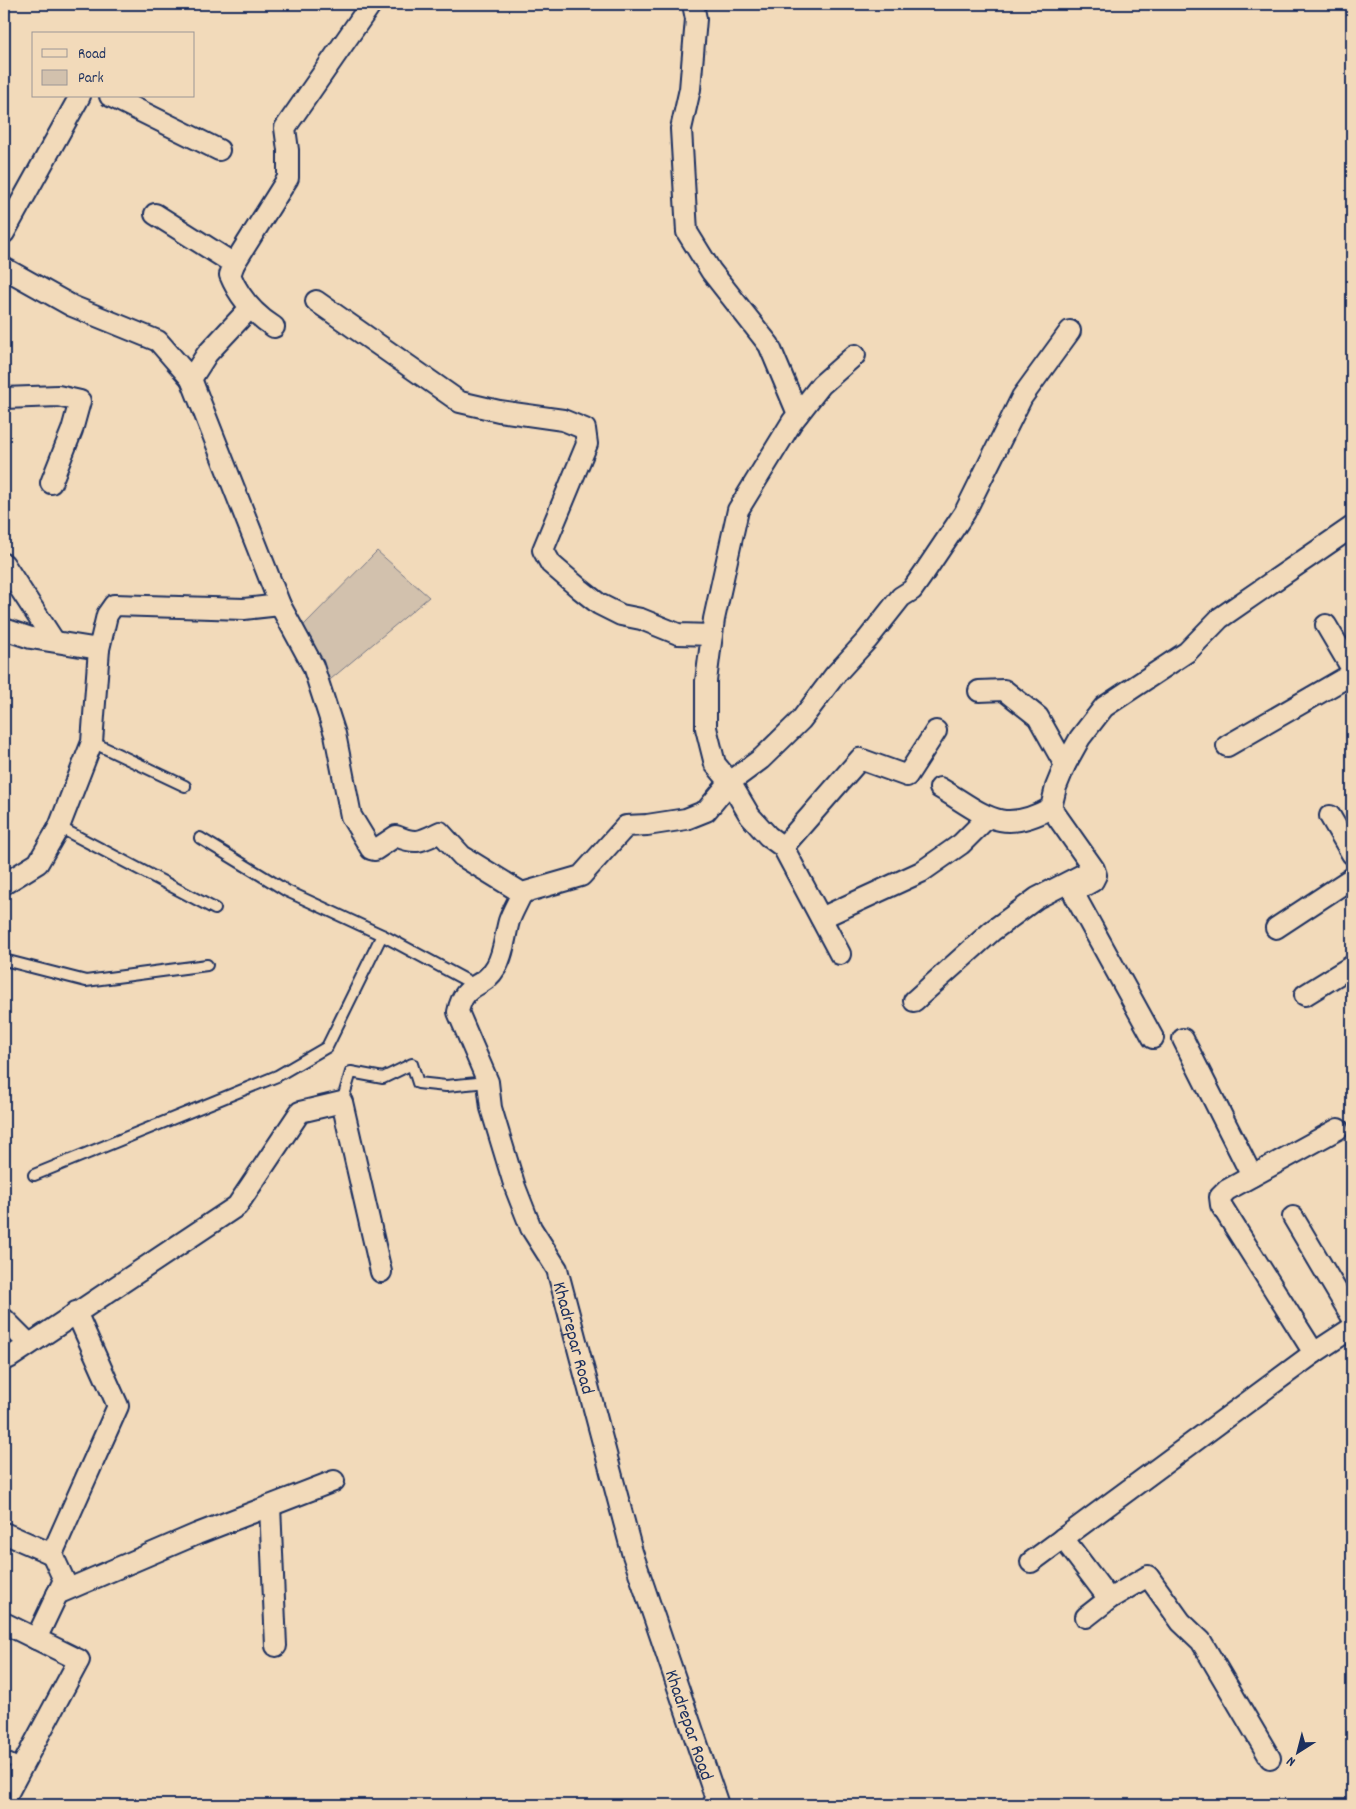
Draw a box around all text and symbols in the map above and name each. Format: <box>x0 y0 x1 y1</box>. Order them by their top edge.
legend <box>32 32 195 98</box>
text: Road <box>78 44 106 66</box>
text: Park <box>78 68 104 90</box>
street label: Khadrepar Road <box>544 1279 600 1398</box>
street label: Khadrepar Road <box>656 1667 719 1785</box>
north arrow <box>1274 1726 1324 1776</box>
text: N <box>1283 1751 1300 1771</box>

